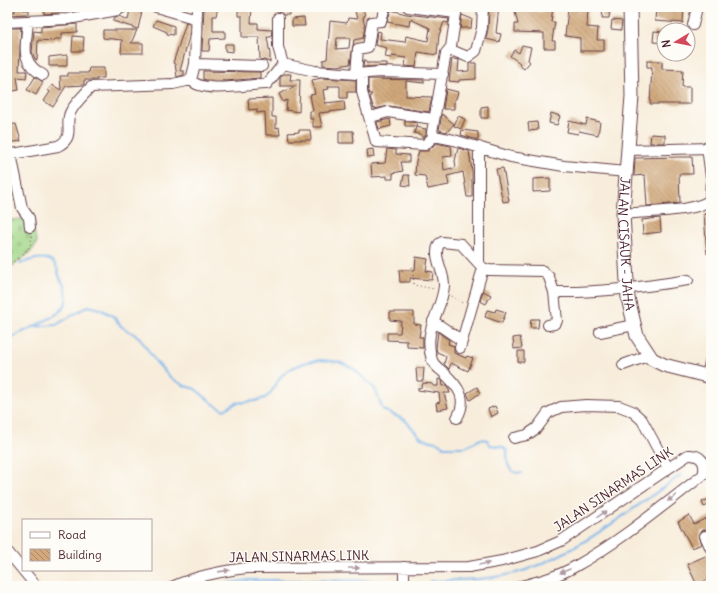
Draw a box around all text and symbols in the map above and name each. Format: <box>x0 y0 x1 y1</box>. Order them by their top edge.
north arrow <box>656 22 696 62</box>
text: N <box>659 39 674 49</box>
street label: JALAN CISAUK - JAHA <box>614 176 639 312</box>
street label: JALAN SINARMAS LINK <box>550 443 676 536</box>
one-way arrow <box>667 494 677 502</box>
one-way arrow <box>597 510 607 518</box>
legend <box>22 519 152 571</box>
text: Road <box>58 527 86 542</box>
text: Building <box>58 547 102 562</box>
street label: JALAN SINARMAS LINK <box>229 547 369 566</box>
one-way arrow <box>478 561 490 567</box>
one-way arrow <box>348 565 361 571</box>
one-way arrow <box>218 568 230 574</box>
one-way arrow <box>558 569 570 575</box>

